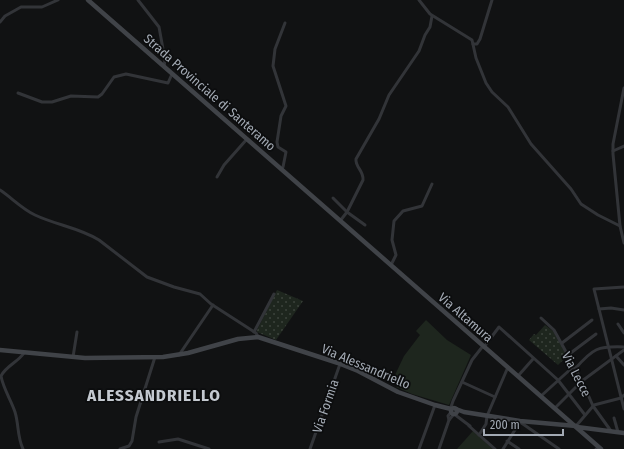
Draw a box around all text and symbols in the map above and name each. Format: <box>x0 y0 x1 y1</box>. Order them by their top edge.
street label: Strada Provinciale di Santeramo <box>141 31 279 154</box>
street label: Via Altamura <box>435 290 496 345</box>
street label: Via Alessandriello <box>319 341 413 392</box>
street label: Via Lecce <box>559 349 594 399</box>
street label: Via Formia <box>309 377 342 435</box>
district label: ALESSANDRIELLO <box>86 385 221 406</box>
scale bar <box>484 411 563 437</box>
text: 200 m <box>490 418 520 432</box>

